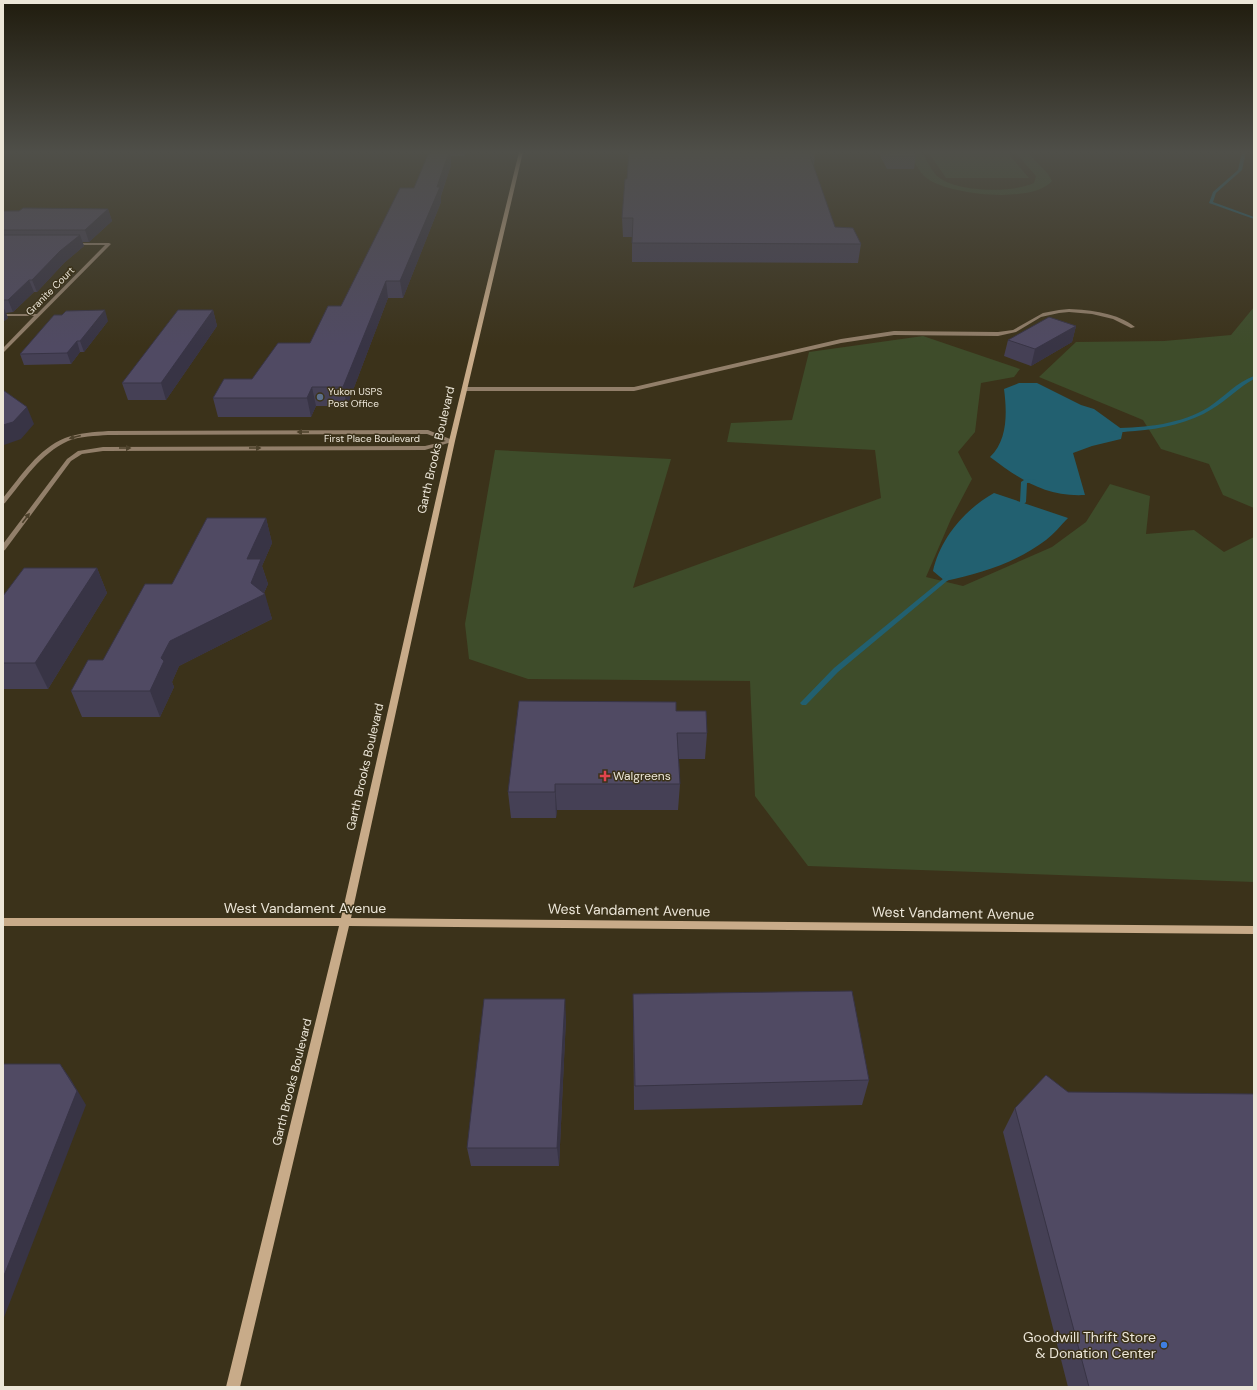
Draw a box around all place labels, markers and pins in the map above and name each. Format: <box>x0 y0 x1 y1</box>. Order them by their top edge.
place label: Yukon USPS Post Office <box>328 385 382 410</box>
marker: Yukon USPS Post Office <box>315 392 325 402</box>
place label: Walgreens <box>613 768 671 784</box>
marker: Walgreens <box>600 771 610 781</box>
place label: Goodwill Thrift Store & Donation Center <box>1023 1328 1156 1362</box>
marker: Goodwill Thrift Store & Donation Center <box>1159 1340 1169 1350</box>

